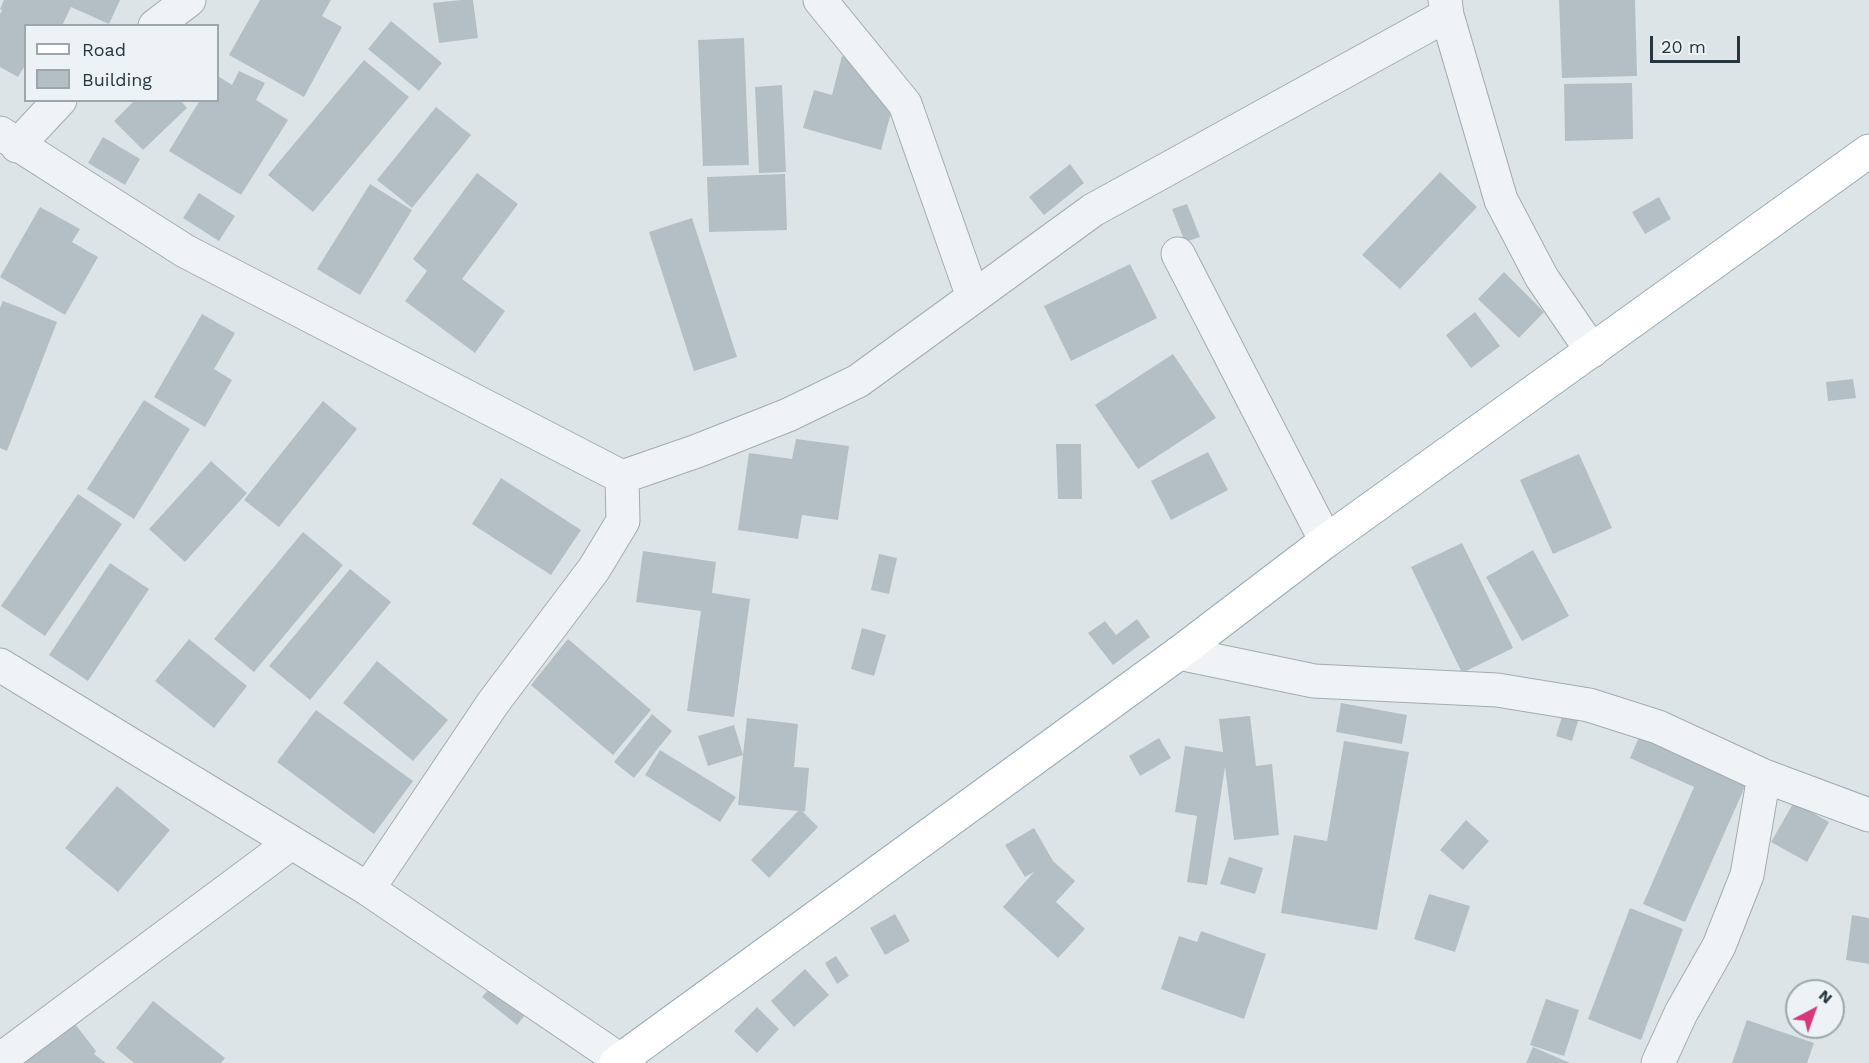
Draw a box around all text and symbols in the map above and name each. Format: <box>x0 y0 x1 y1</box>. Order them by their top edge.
legend <box>24 24 219 102</box>
scale bar <box>1653 24 1743 62</box>
text: 20 m <box>1661 36 1706 57</box>
text: Road <box>82 39 126 60</box>
text: Building <box>82 69 152 90</box>
north arrow <box>1785 979 1845 1039</box>
text: N <box>1815 985 1837 1008</box>

